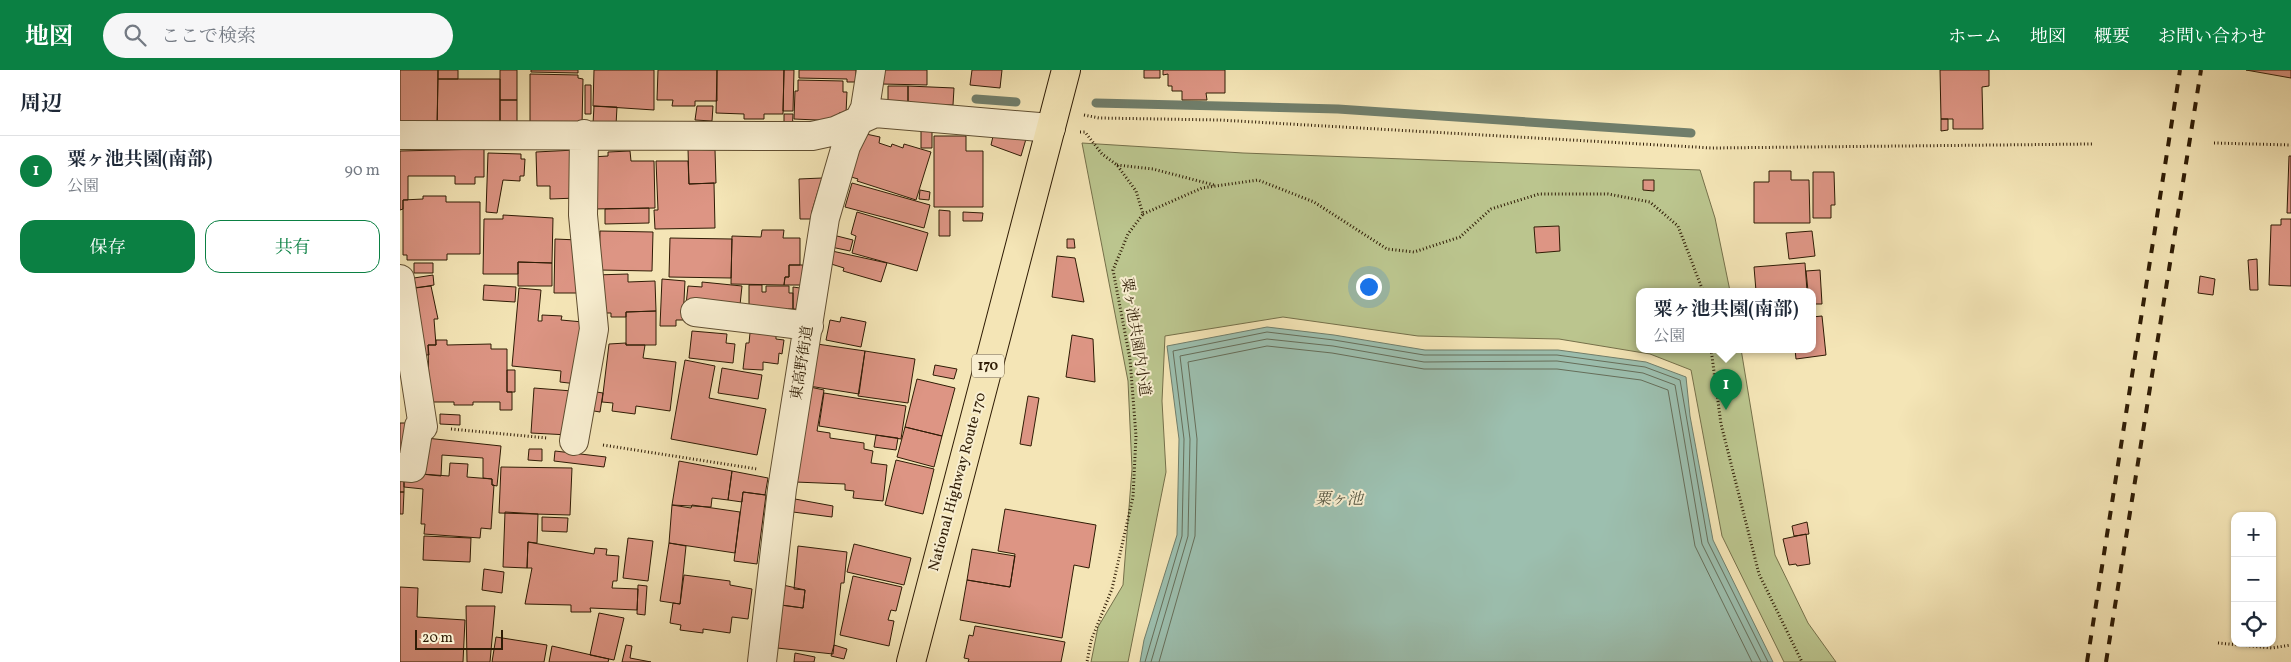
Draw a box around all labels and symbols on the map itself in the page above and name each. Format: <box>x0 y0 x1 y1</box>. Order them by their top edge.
your location <box>1356 274 1382 300</box>
street label: 粟ヶ池共園内小道 <box>1115 276 1155 398</box>
street label: 東高野街道 <box>787 324 819 402</box>
road number: 170 <box>972 354 1004 378</box>
pin: 1 <box>1710 369 1742 410</box>
street label: National Highway Route 170 <box>924 390 992 574</box>
water label: 粟ヶ池 <box>1315 489 1365 511</box>
scale bar <box>415 627 502 650</box>

